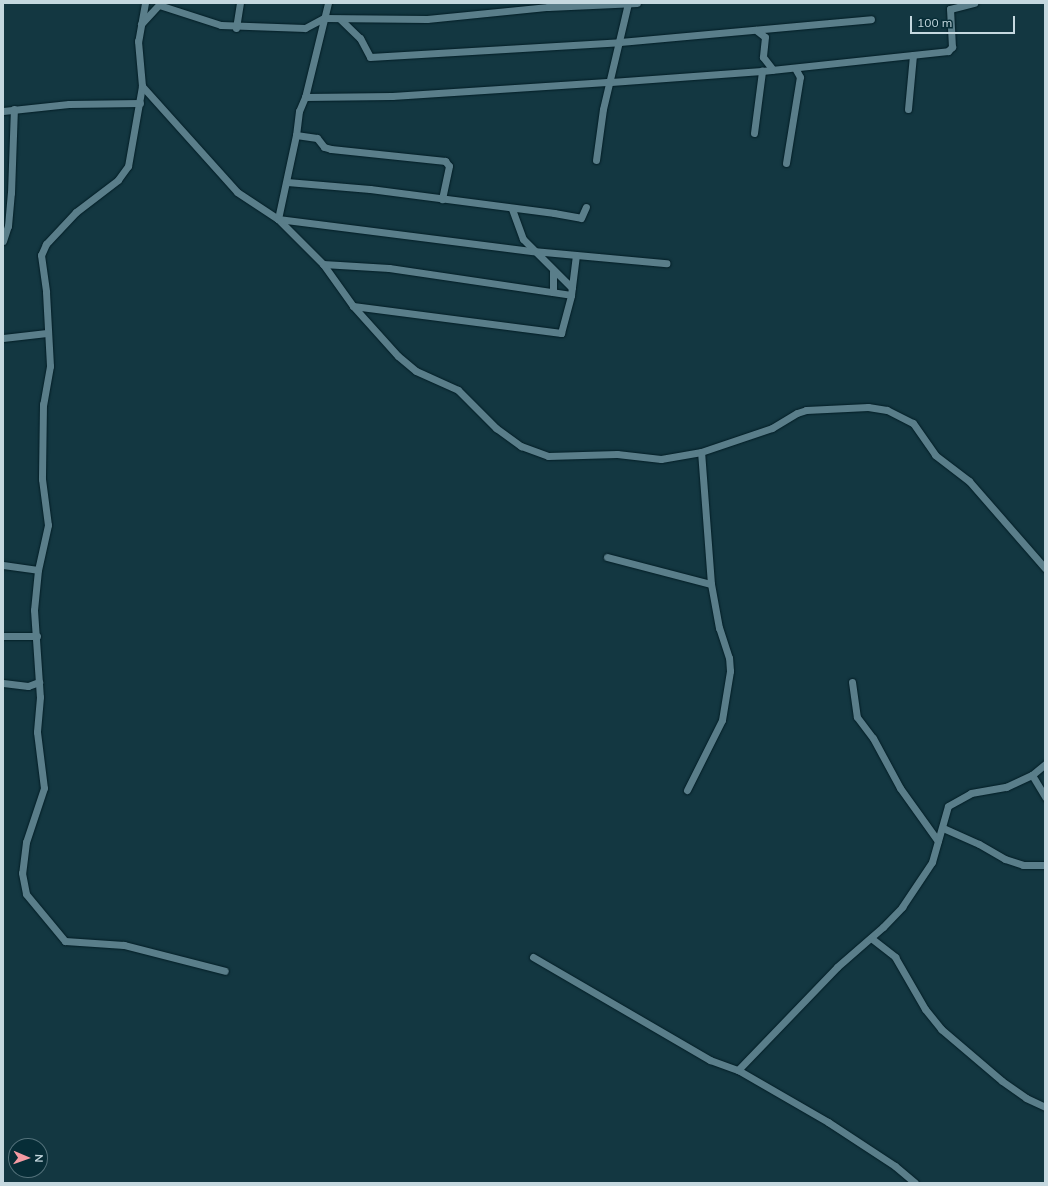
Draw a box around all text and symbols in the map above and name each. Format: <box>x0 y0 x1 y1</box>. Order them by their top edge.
scale bar <box>912 8 1017 34</box>
text: 100 m <box>917 15 952 30</box>
north arrow <box>8 1138 48 1178</box>
text: N <box>32 1154 46 1163</box>

